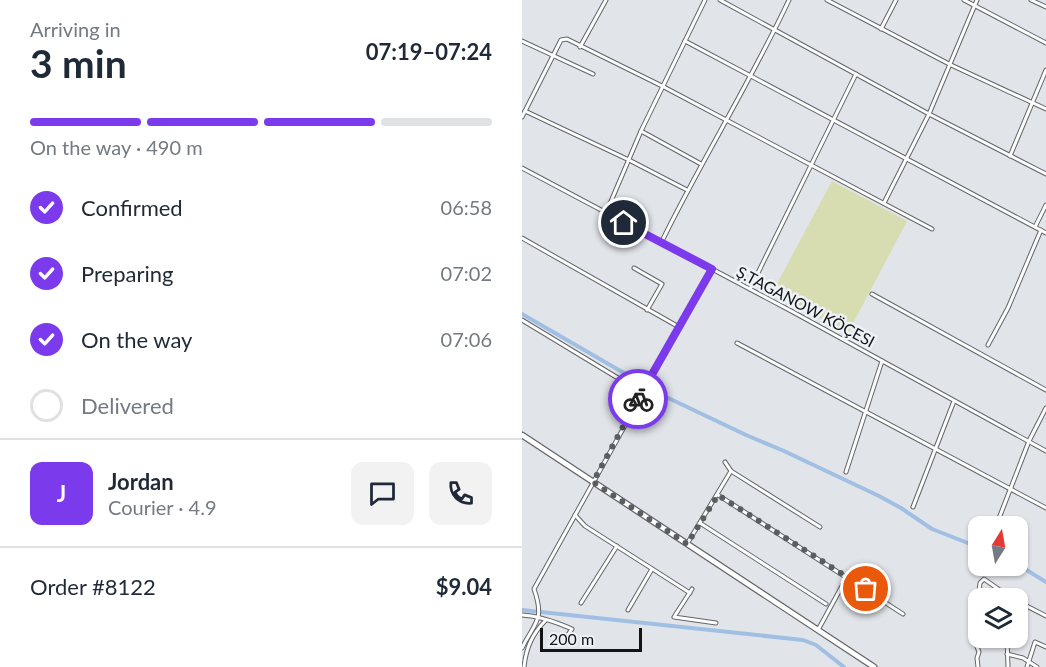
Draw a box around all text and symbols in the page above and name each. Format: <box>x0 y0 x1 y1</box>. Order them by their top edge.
text: Arriving in <box>30 17 121 41</box>
text: 07:19–07:24 <box>366 38 492 65</box>
text: 3 min <box>30 40 127 86</box>
text: On the way · 490 m <box>30 135 203 159</box>
icon: check <box>30 191 63 224</box>
text: Confirmed <box>81 194 183 221</box>
text: 06:58 <box>441 195 492 219</box>
pin <box>598 197 649 248</box>
icon: home <box>607 206 640 239</box>
icon: check <box>30 257 63 290</box>
text: Preparing <box>81 260 173 287</box>
text: 07:02 <box>441 261 492 285</box>
street label: Ş.TAGANOW KÖÇESI <box>734 262 878 350</box>
icon: check <box>30 323 63 356</box>
text: On the way <box>81 326 192 353</box>
text: 07:06 <box>441 327 492 351</box>
courier <box>608 369 668 429</box>
icon: bike <box>622 383 655 416</box>
text: Delivered <box>81 392 174 419</box>
button: chat <box>351 462 414 525</box>
button: phone <box>429 462 492 525</box>
text: Jordan <box>108 468 174 495</box>
text: J <box>57 480 66 507</box>
text: Courier · 4.9 <box>108 495 217 519</box>
north arrow <box>968 516 1028 576</box>
map controls <box>968 516 1028 648</box>
pin <box>840 563 891 614</box>
icon: bag <box>849 572 882 605</box>
text: Order #8122 <box>30 573 156 600</box>
text: $9.04 <box>436 573 492 600</box>
button: layers <box>968 588 1028 648</box>
scale bar <box>540 625 642 652</box>
text: 200 m <box>549 629 594 648</box>

